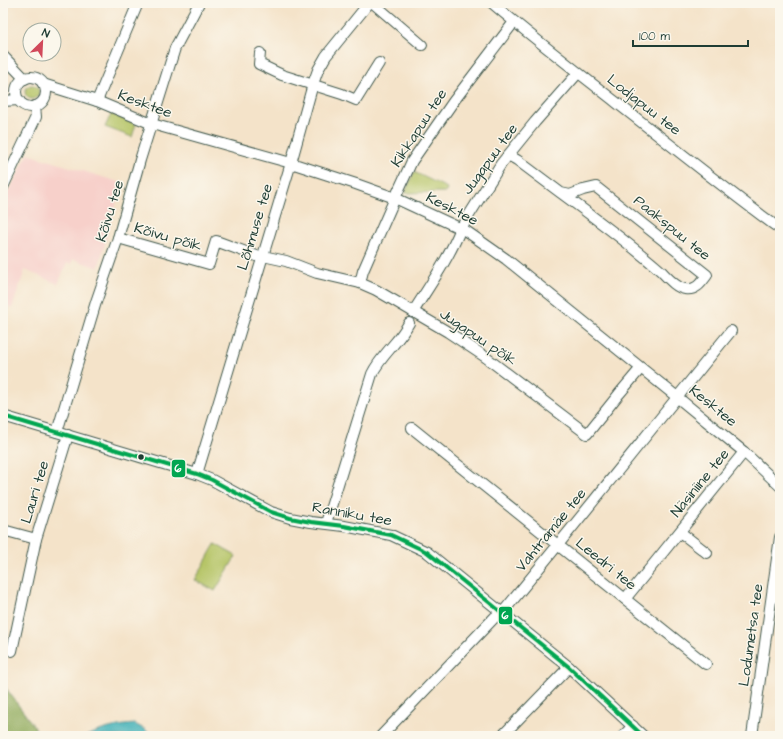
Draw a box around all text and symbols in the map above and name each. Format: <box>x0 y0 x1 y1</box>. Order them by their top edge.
north arrow <box>22 22 62 62</box>
scale bar <box>633 22 748 48</box>
text: N <box>40 25 52 42</box>
text: 100 m <box>639 28 670 45</box>
street label: Lodjapuu tee <box>603 69 685 141</box>
street label: Kesktee <box>115 85 175 123</box>
street label: Kikkapuu tee <box>386 85 452 171</box>
street label: Jugapuu tee <box>457 119 524 199</box>
street label: Kõivu tee <box>91 178 129 244</box>
street label: Lõhmuse tee <box>232 181 278 273</box>
street label: Kesktee <box>422 187 482 231</box>
street label: Paakspuu tee <box>629 190 715 266</box>
street label: Kõivu põik <box>132 217 204 257</box>
street label: Jugapuu põik <box>435 303 521 371</box>
street label: Kesktee <box>685 380 741 432</box>
street label: Näsiniine tee <box>666 444 734 522</box>
unlabelled marker <box>136 452 146 462</box>
street label: Lauri tee <box>16 458 54 526</box>
line badge: 6 <box>171 459 186 478</box>
text: 6 <box>175 461 182 476</box>
street label: Vahtramäe tee <box>511 484 591 576</box>
street label: Ranniku tee <box>310 497 394 531</box>
street label: Leedri tee <box>571 533 641 595</box>
street label: Lodumetsa tee <box>733 582 769 688</box>
line badge: 6 <box>498 606 513 625</box>
text: 6 <box>502 608 509 623</box>

